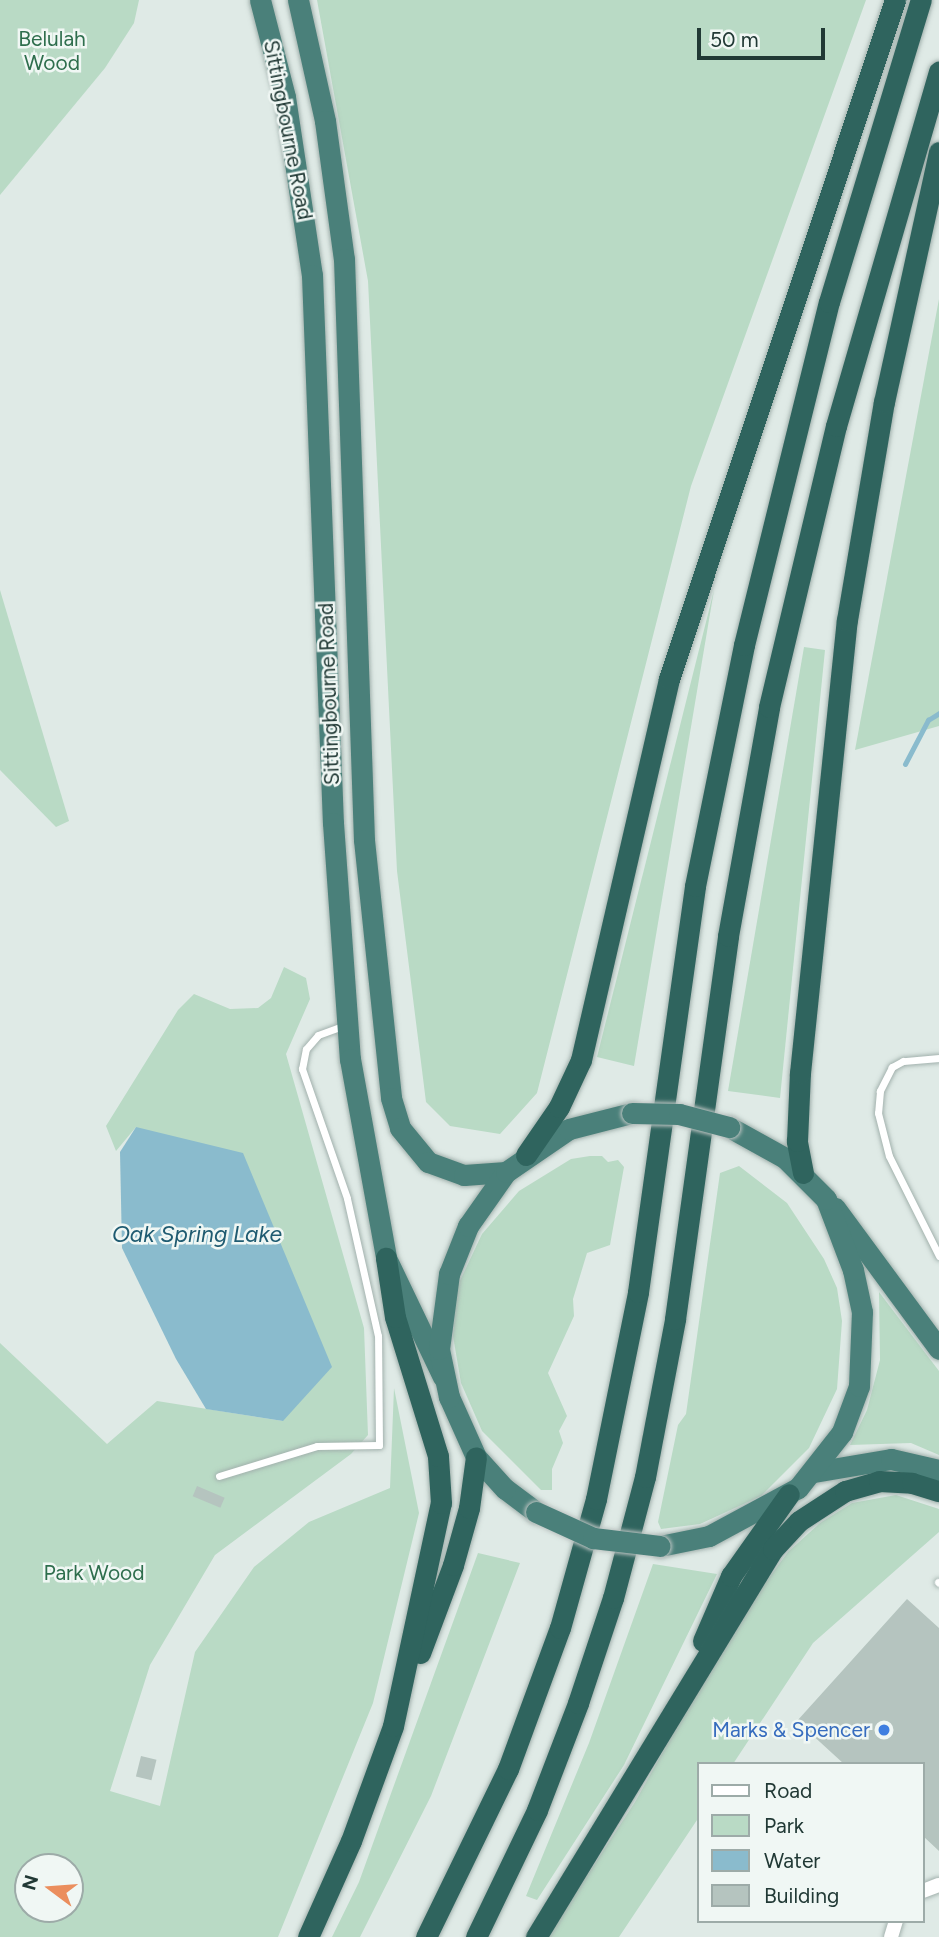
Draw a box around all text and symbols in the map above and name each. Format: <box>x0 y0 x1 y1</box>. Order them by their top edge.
scale bar <box>701 14 829 58</box>
park label: Belulah Wood <box>18 26 86 76</box>
text: 50 m <box>710 27 759 52</box>
street label: Sittingbourne Road <box>258 38 318 222</box>
street label: Sittingbourne Road <box>313 602 345 786</box>
water label: Oak Spring Lake <box>112 1220 282 1248</box>
park label: Park Wood <box>43 1560 145 1586</box>
place label: Marks & Spencer <box>712 1717 870 1743</box>
marker: Marks & Spencer <box>876 1722 892 1738</box>
legend <box>698 1762 925 1923</box>
text: Road <box>764 1778 812 1803</box>
text: Park <box>764 1813 804 1838</box>
text: Water <box>764 1848 820 1873</box>
north arrow <box>14 1853 84 1923</box>
text: N <box>17 1872 43 1893</box>
text: Building <box>764 1883 839 1908</box>

